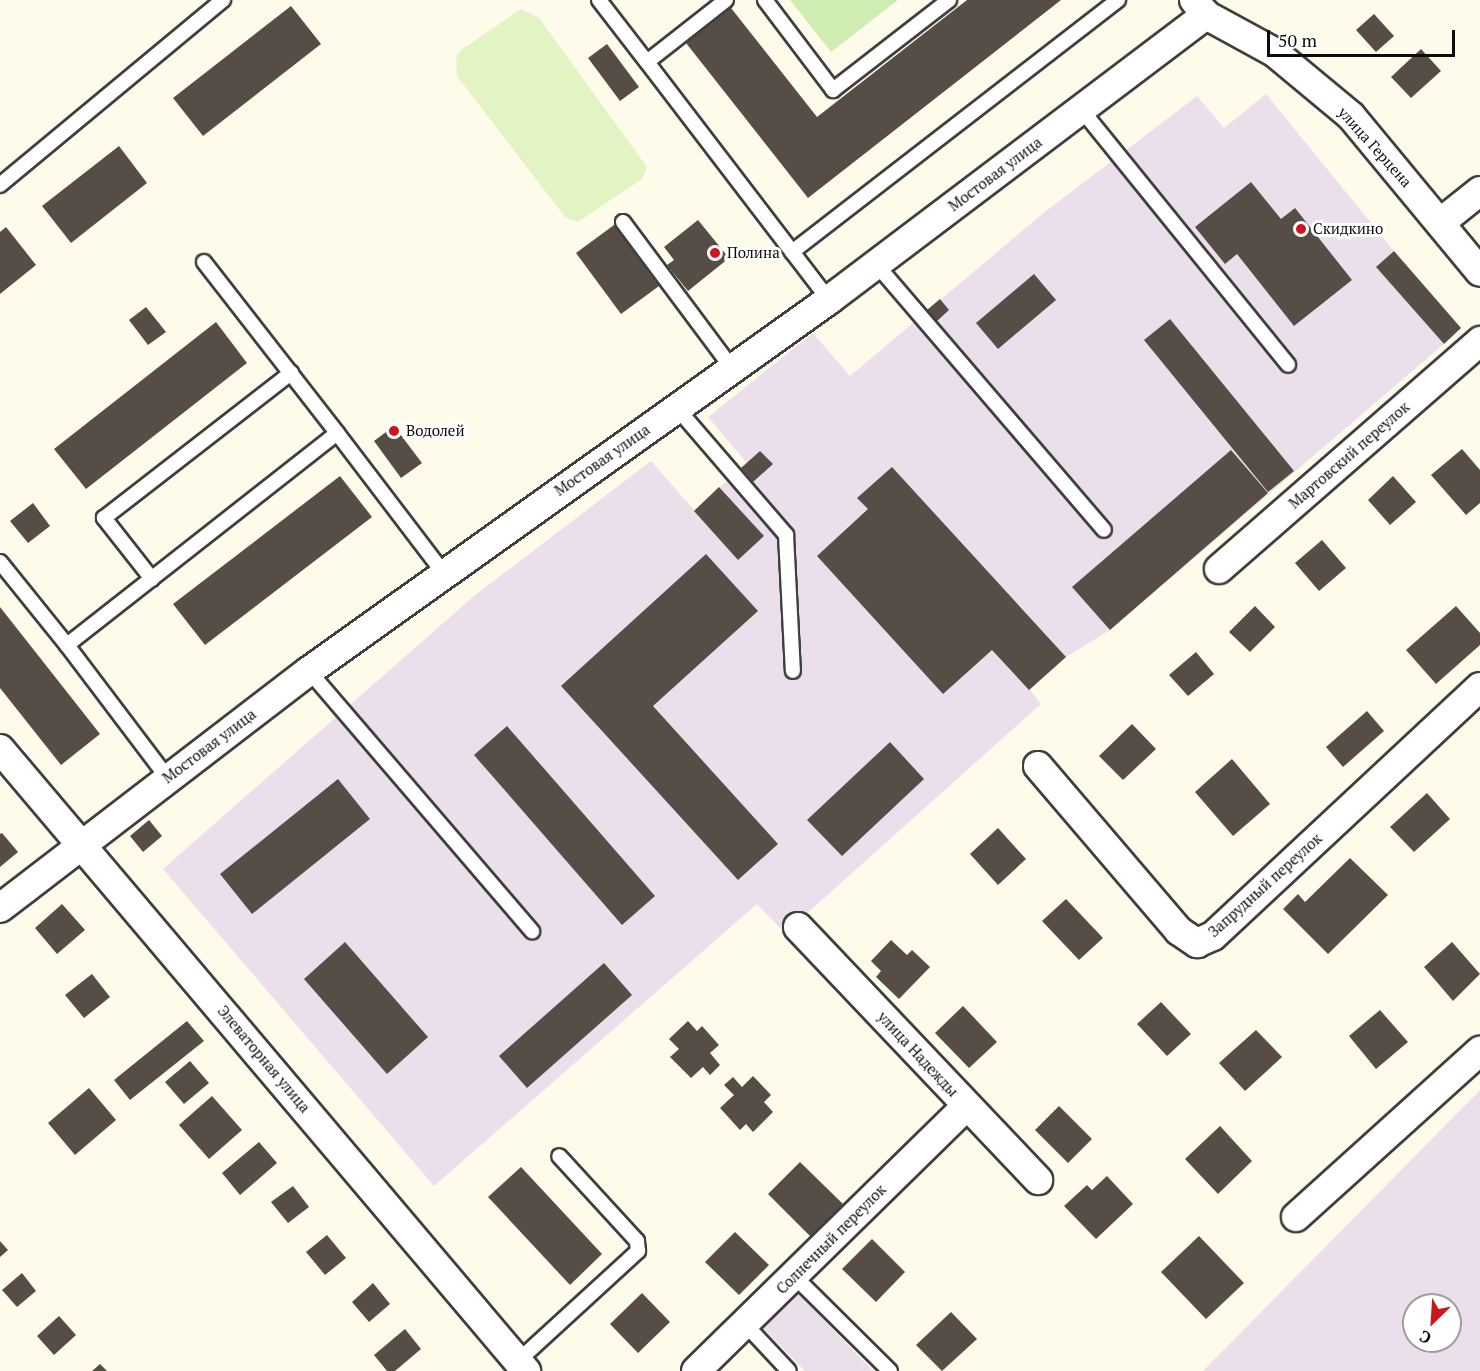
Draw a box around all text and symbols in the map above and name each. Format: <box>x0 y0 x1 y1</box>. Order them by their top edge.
scale bar <box>1270 18 1458 56</box>
text: 50 m <box>1278 28 1317 52</box>
street label: улица Герцена <box>1334 103 1416 191</box>
street label: Мостовая улица <box>945 133 1045 215</box>
place label: Скидкино <box>1313 220 1383 238</box>
marker: Скидкино <box>1294 222 1308 236</box>
place label: Полина <box>727 244 780 262</box>
marker: Полина <box>708 246 722 260</box>
street label: Мартовский переулок <box>1285 398 1413 512</box>
street label: Мостовая улица <box>551 420 653 500</box>
place label: Водолей <box>406 422 465 440</box>
marker: Водолей <box>387 424 401 438</box>
street label: Мостовая улица <box>159 705 259 787</box>
street label: Запрудный переулок <box>1204 829 1326 941</box>
street label: Элеваторная улица <box>214 1002 314 1116</box>
street label: улица Надежды <box>874 1008 962 1100</box>
street label: Солнечный переулок <box>772 1180 890 1298</box>
north arrow <box>1402 1293 1462 1353</box>
text: С <box>1416 1325 1435 1350</box>

